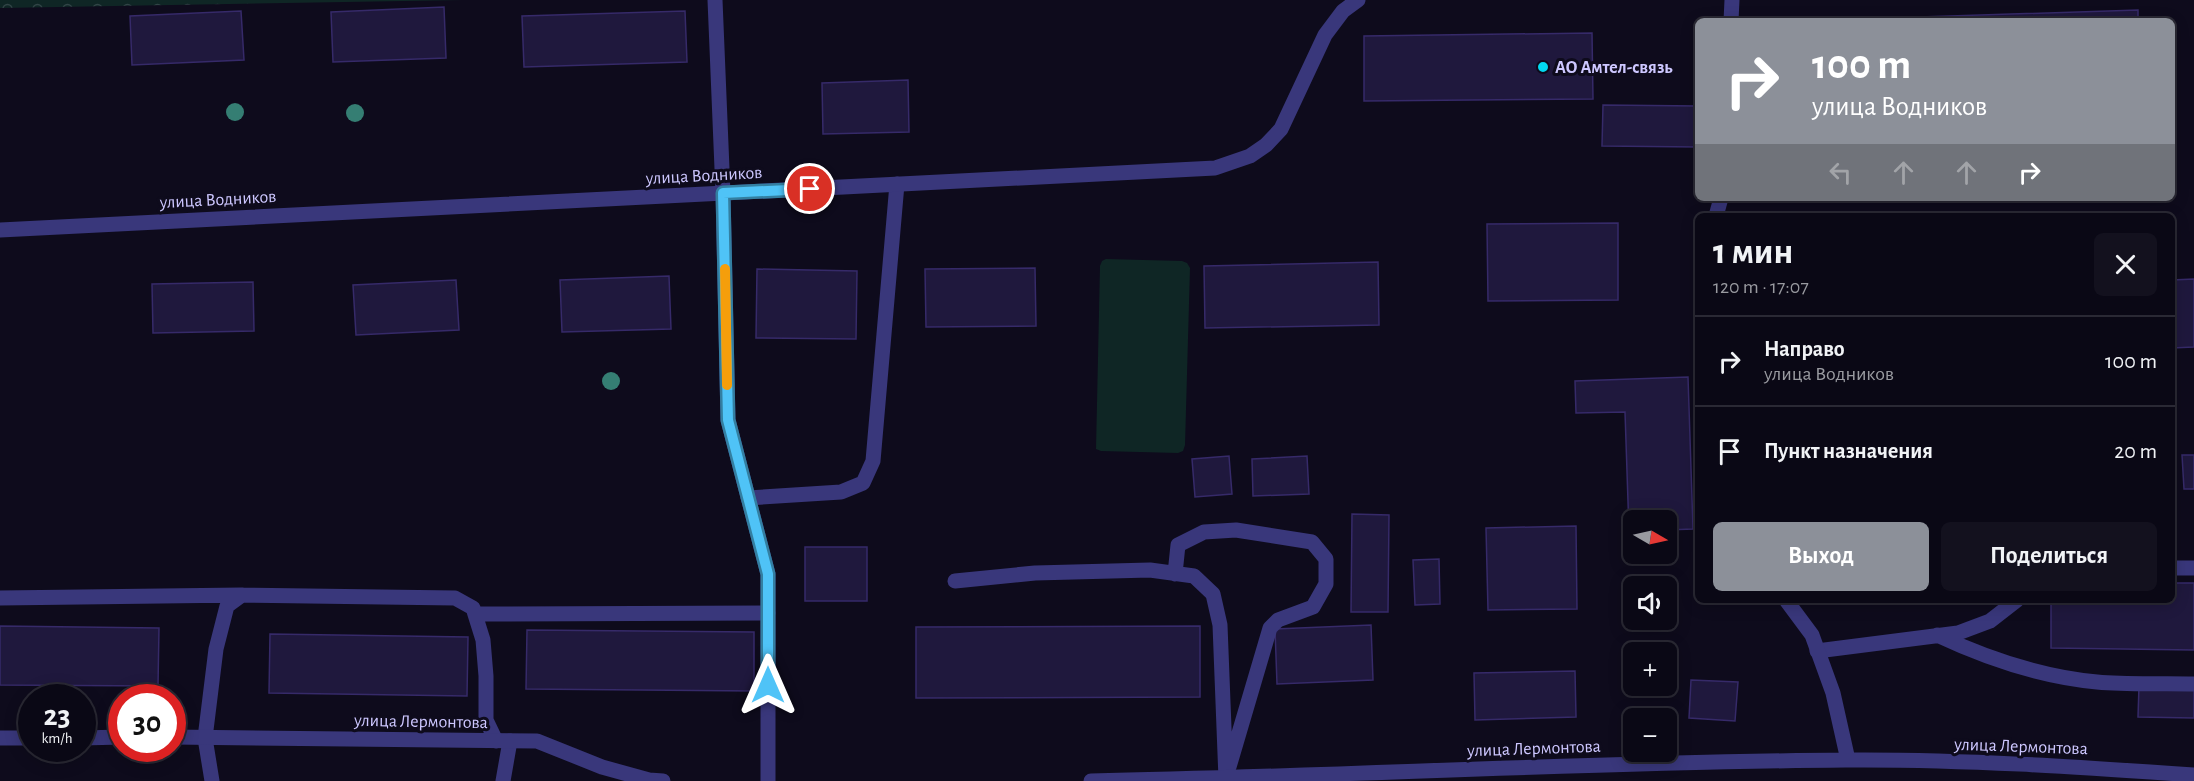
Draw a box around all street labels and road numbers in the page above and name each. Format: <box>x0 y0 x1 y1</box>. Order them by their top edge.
street label: улица Водников <box>644 164 763 188</box>
street label: улица Водников <box>158 188 277 212</box>
street label: улица Лермонтова <box>353 712 488 732</box>
street label: улица Лермонтова <box>1953 736 2088 758</box>
street label: улица Лермонтова <box>1466 738 1601 760</box>

